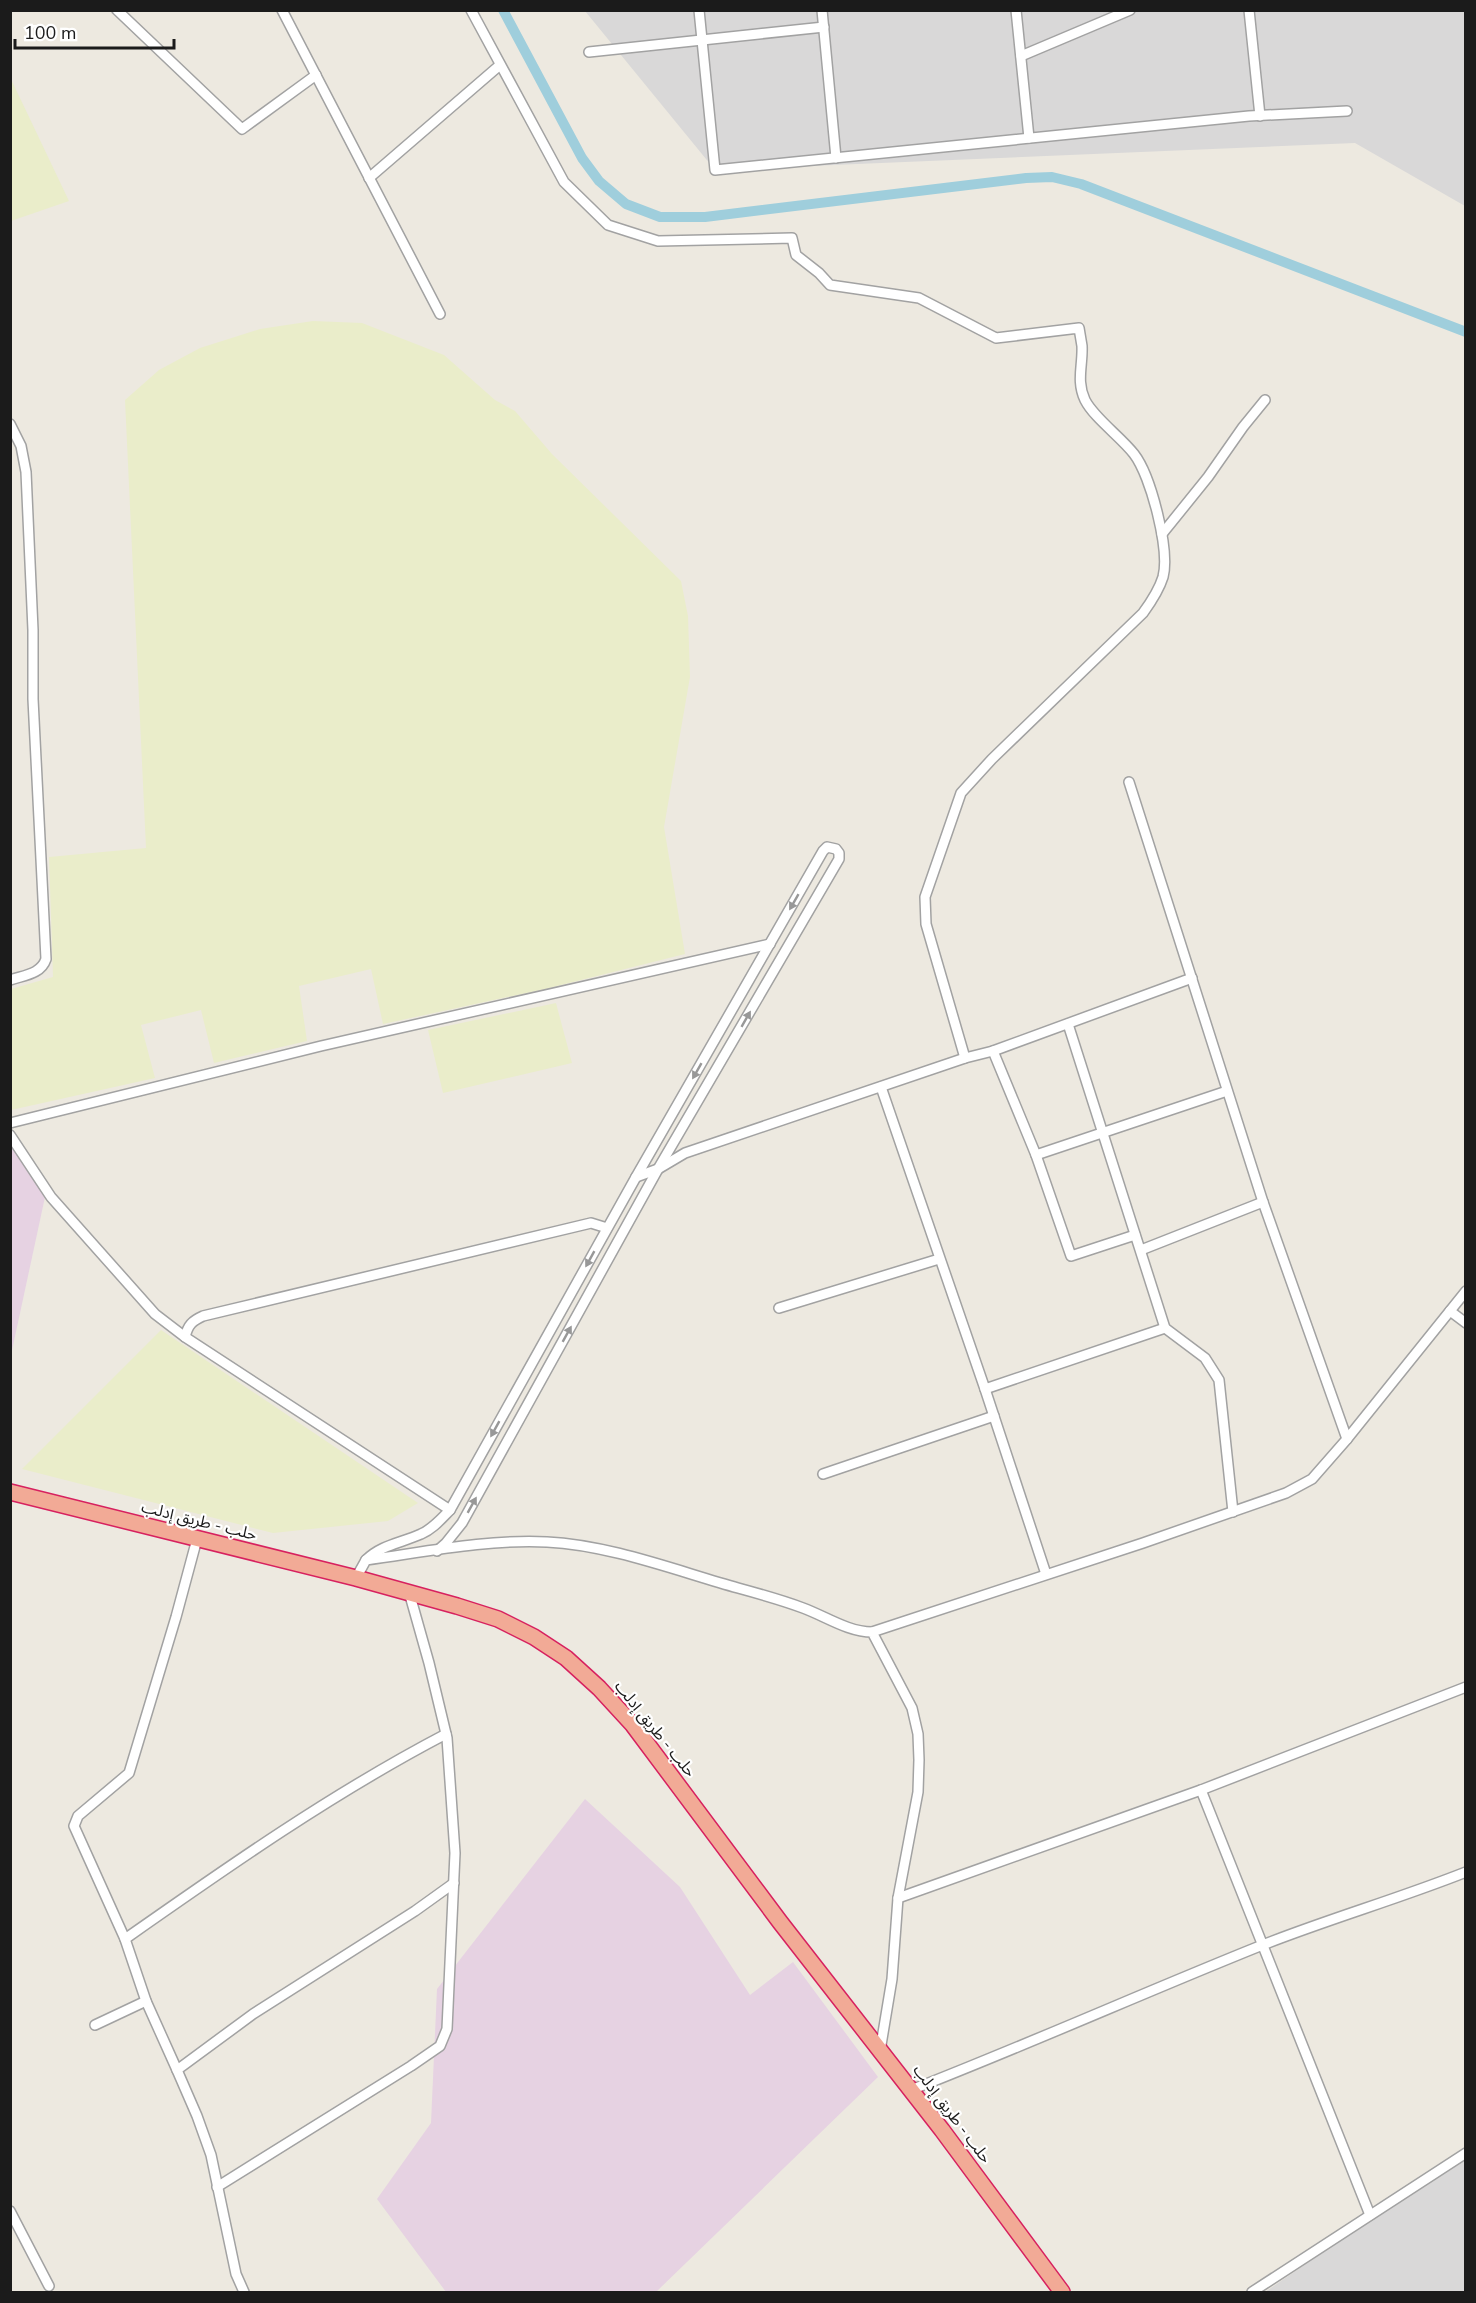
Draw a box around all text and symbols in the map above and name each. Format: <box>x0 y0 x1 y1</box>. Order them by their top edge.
scale bar <box>15 12 174 50</box>
text: 100 m <box>24 21 76 45</box>
one-way arrow <box>789 894 799 911</box>
one-way arrow <box>741 1010 751 1027</box>
one-way arrow <box>691 1063 702 1079</box>
one-way arrow <box>585 1251 595 1268</box>
one-way arrow <box>562 1326 572 1343</box>
one-way arrow <box>490 1421 500 1438</box>
street label: حلب - طريق إدلب <box>139 1496 259 1546</box>
one-way arrow <box>467 1496 477 1513</box>
street label: حلب - طريق إدلب <box>609 1676 701 1782</box>
street label: حلب - طريق إدلب <box>908 2060 996 2168</box>

